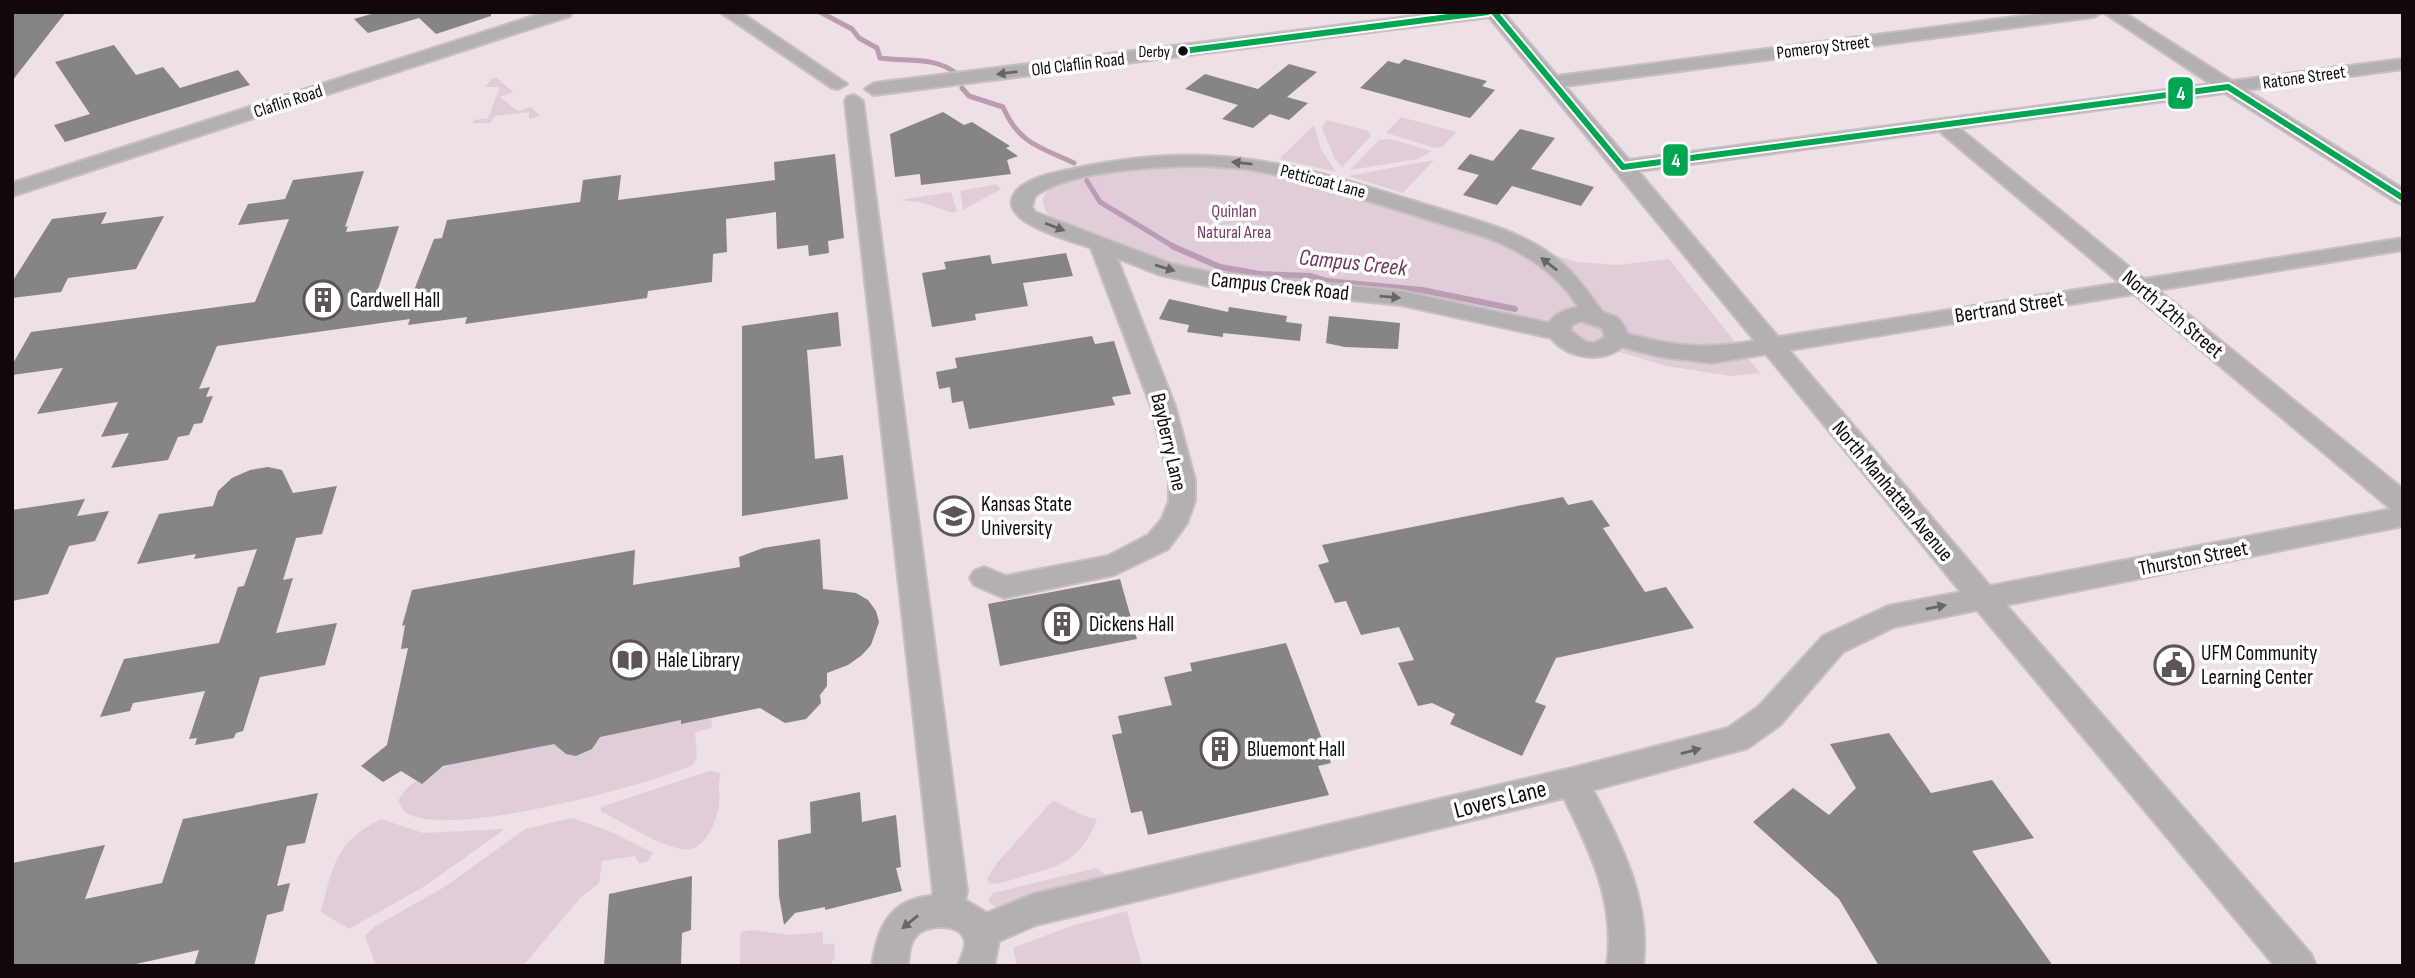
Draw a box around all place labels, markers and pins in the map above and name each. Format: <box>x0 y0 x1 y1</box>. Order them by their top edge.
place label: Derby <box>1138 43 1170 62</box>
marker: Derby <box>1176 44 1190 58</box>
building icon: Cardwell Hall <box>302 279 344 321</box>
place label: Cardwell Hall <box>350 288 440 313</box>
place label: Kansas State University <box>981 492 1072 541</box>
school or university icon: Kansas State University <box>933 495 975 537</box>
building icon: Dickens Hall <box>1041 603 1083 645</box>
place label: Dickens Hall <box>1089 612 1174 637</box>
library icon: Hale Library <box>609 639 651 681</box>
place label: UFM Community Learning Center <box>2201 641 2317 690</box>
public building icon: UFM Community Learning Center <box>2153 644 2195 686</box>
place label: Hale Library <box>657 648 740 673</box>
building icon: Bluemont Hall <box>1199 728 1241 770</box>
place label: Bluemont Hall <box>1247 737 1345 762</box>

